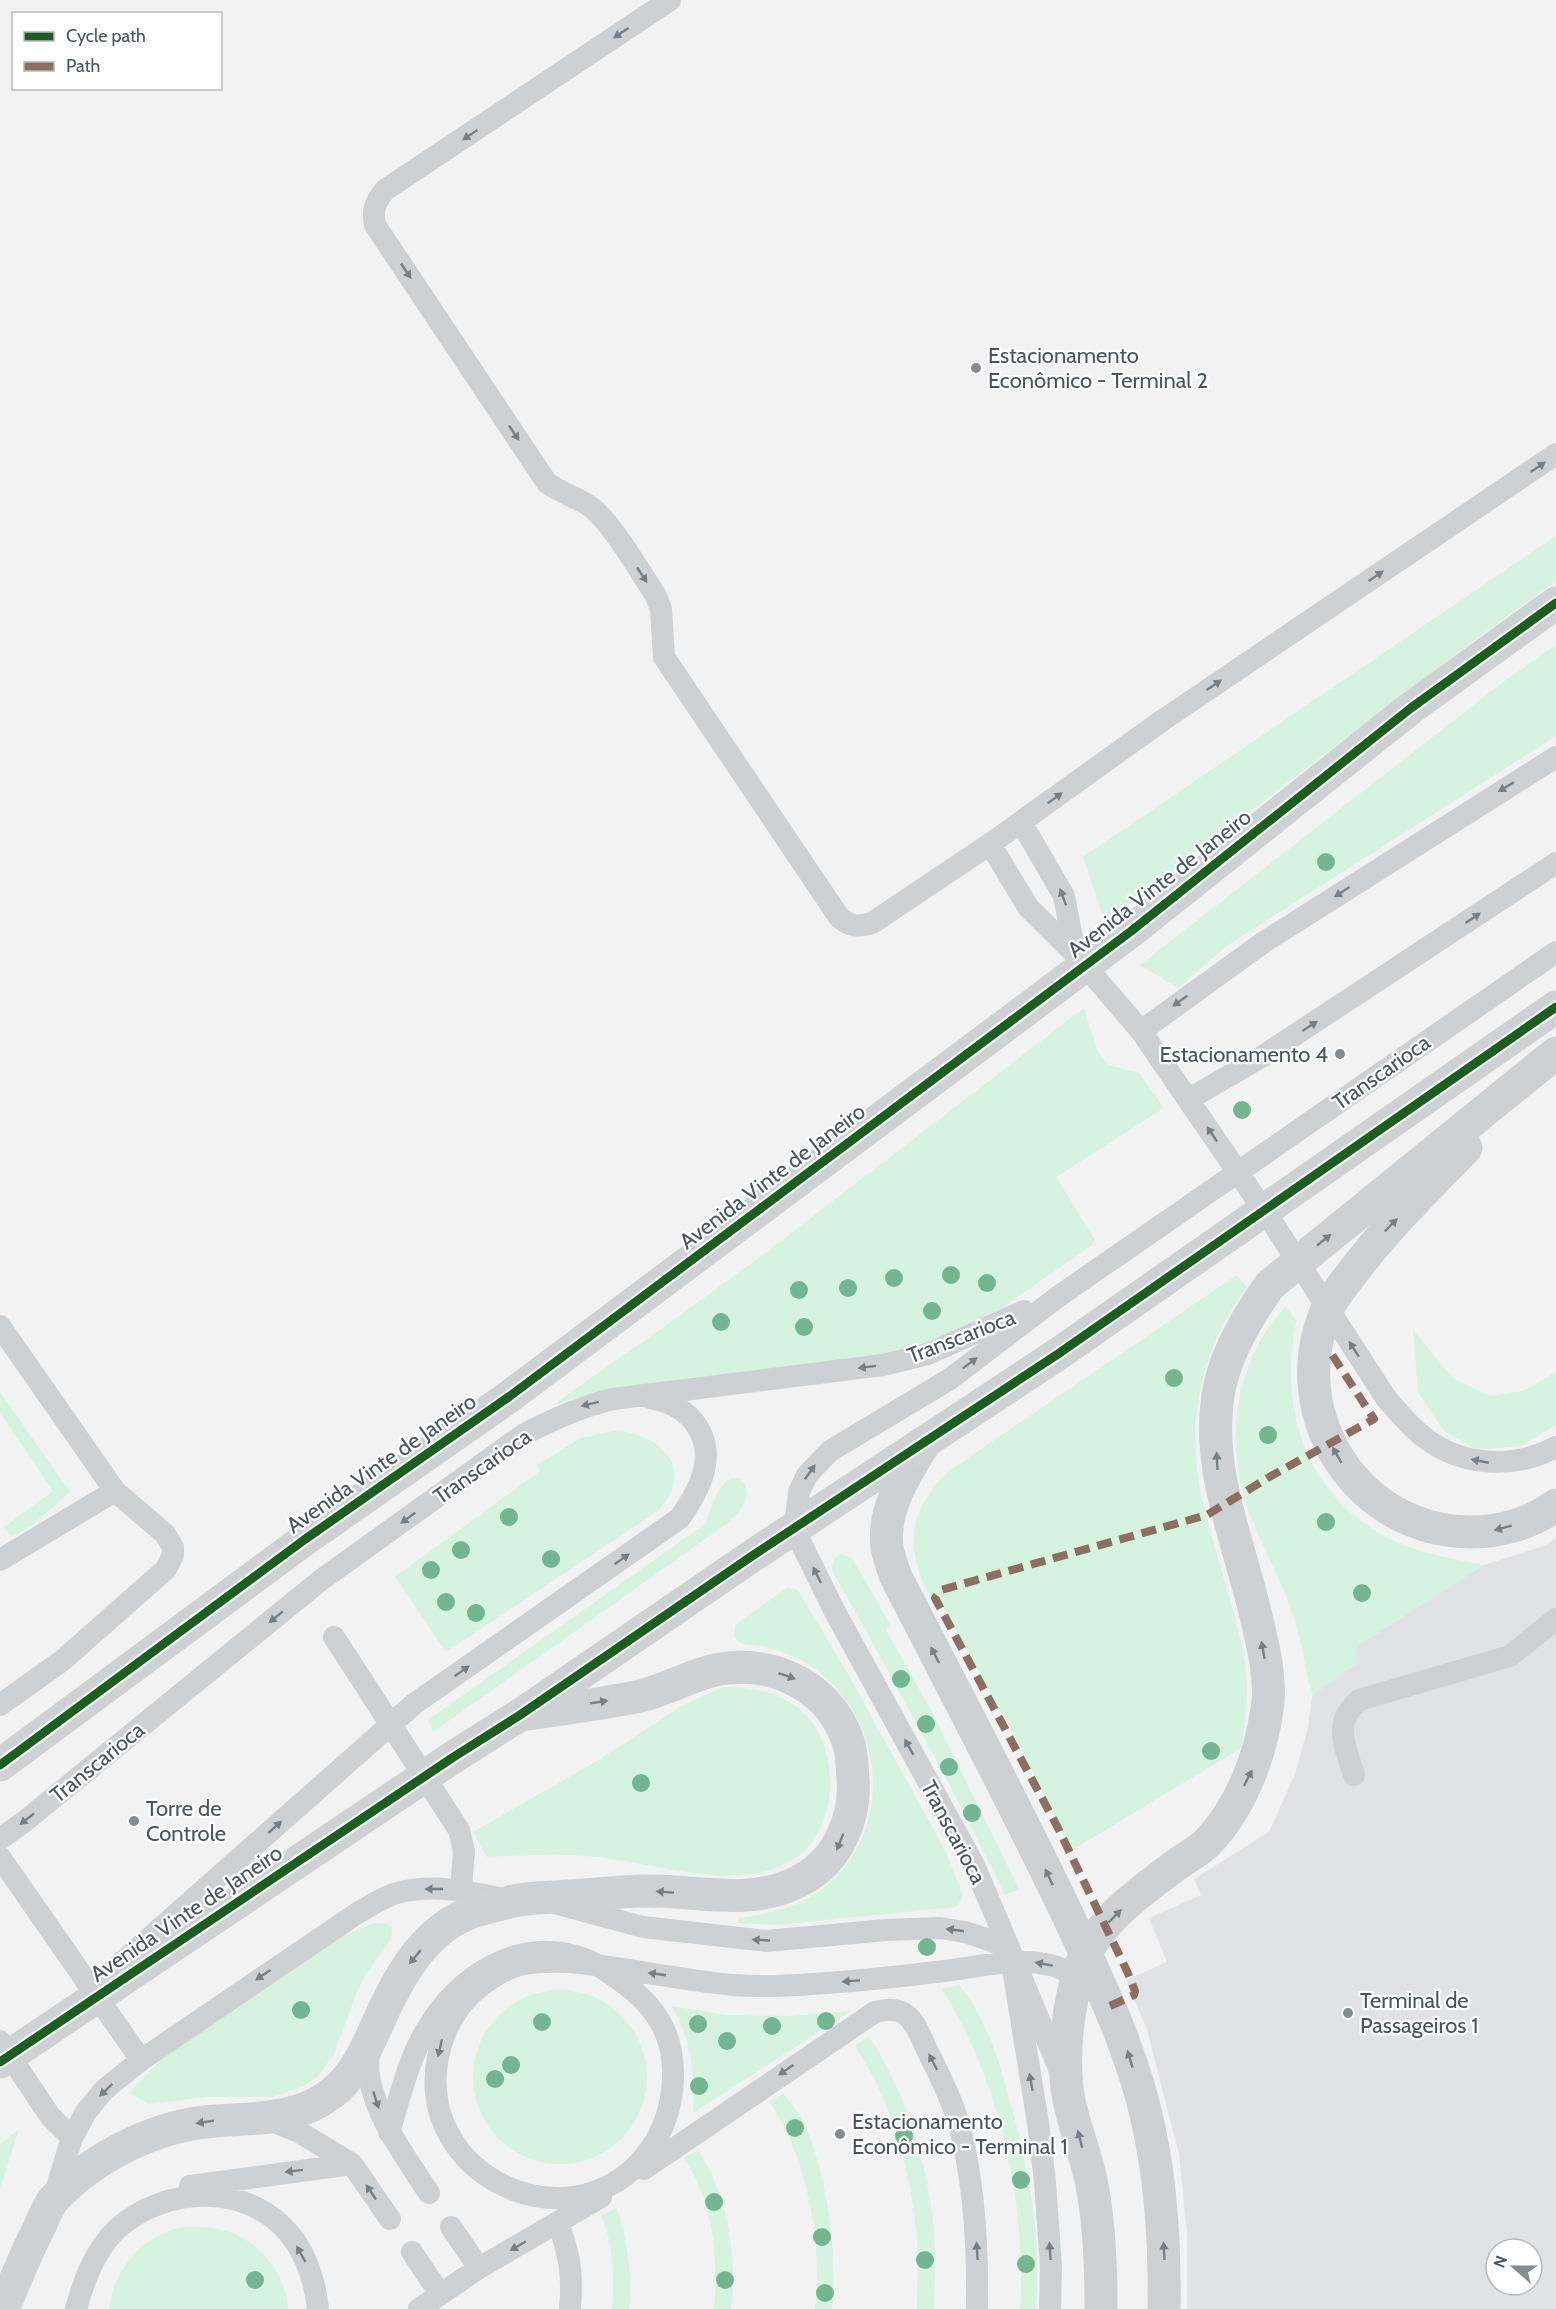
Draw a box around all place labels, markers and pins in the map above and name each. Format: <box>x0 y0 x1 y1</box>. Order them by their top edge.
place label: Estacionamento Econômico - Terminal 2 <box>988 342 1208 394</box>
marker: Estacionamento Econômico - Terminal 2 <box>969 361 983 375</box>
place label: Estacionamento 4 <box>1159 1041 1328 1068</box>
marker: Estacionamento 4 <box>1333 1047 1347 1061</box>
place label: Torre de Controle <box>146 1795 226 1847</box>
marker: Torre de Controle <box>127 1814 141 1828</box>
place label: Terminal de Passageiros 1 <box>1360 1987 1479 2039</box>
marker: Terminal de Passageiros 1 <box>1341 2006 1355 2020</box>
place label: Estacionamento Econômico - Terminal 1 <box>852 2108 1068 2160</box>
marker: Estacionamento Econômico - Terminal 1 <box>833 2127 847 2141</box>

